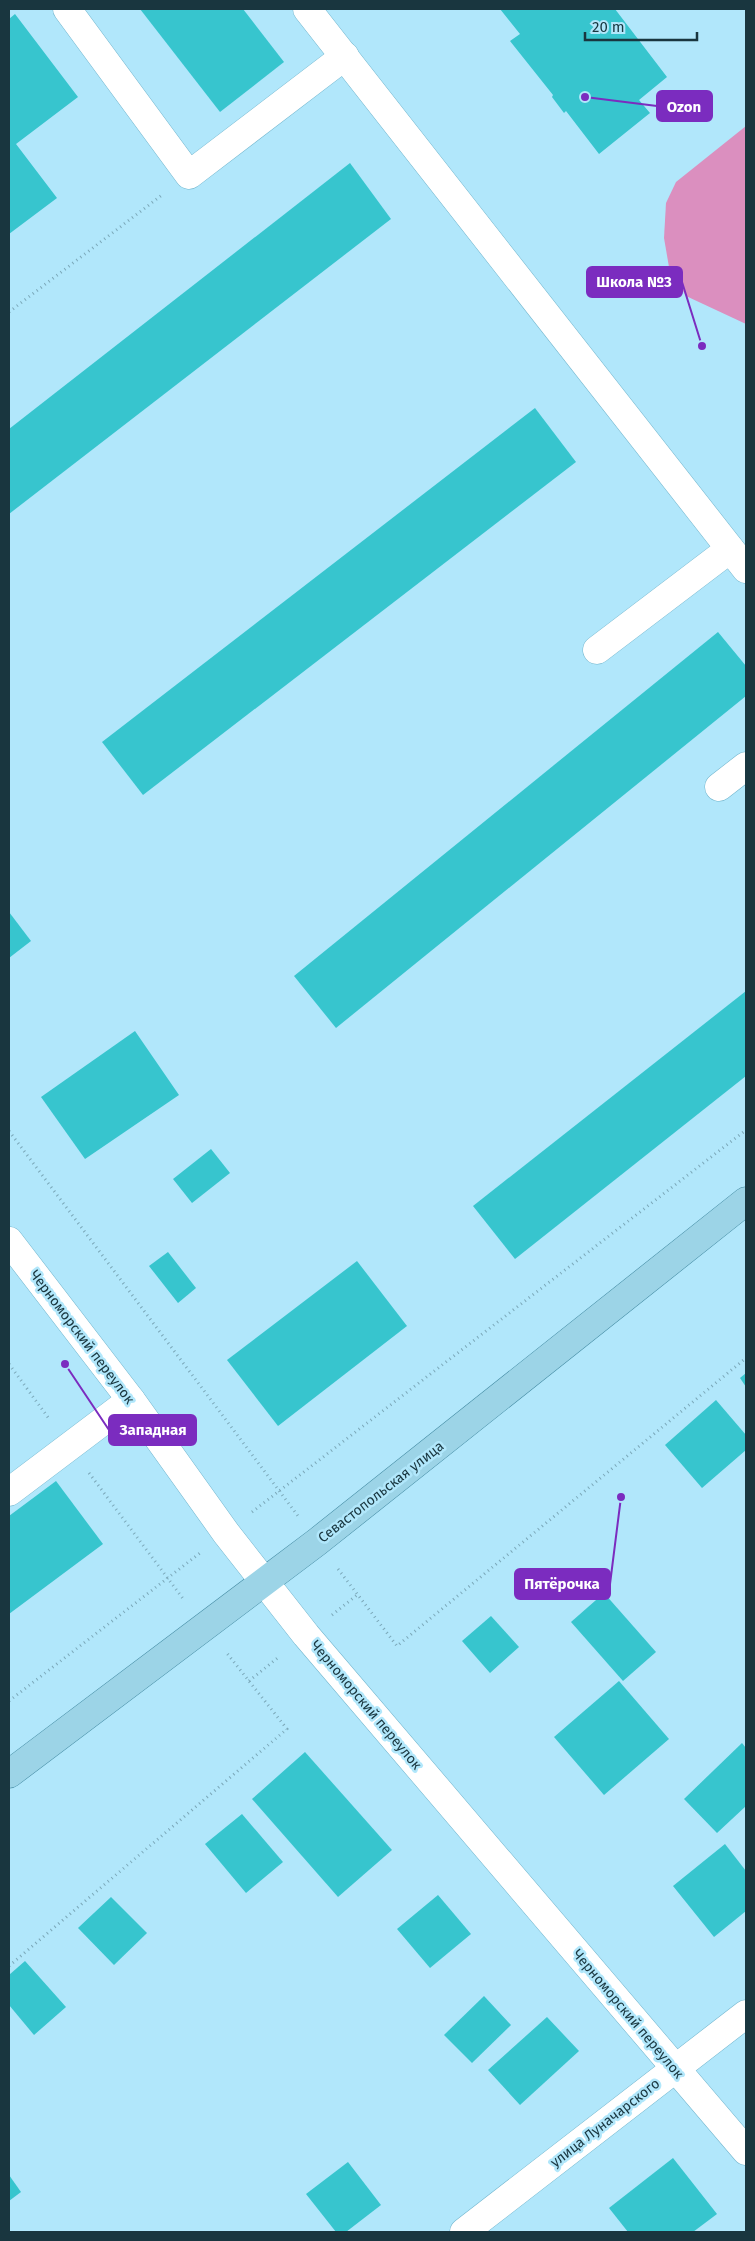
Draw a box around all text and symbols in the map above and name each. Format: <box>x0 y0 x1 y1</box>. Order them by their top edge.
scale bar <box>585 10 698 42</box>
text: 20 m <box>592 18 625 36</box>
callout: Ozon <box>657 91 712 121</box>
text: Ozon <box>667 98 701 116</box>
callout: Школа №3 <box>587 267 682 297</box>
text: Школа №3 <box>596 273 672 291</box>
street label: Черноморский переулок <box>26 1267 138 1408</box>
callout: Западная <box>109 1415 196 1445</box>
text: Западная <box>119 1421 187 1439</box>
street label: Севастопольская улица <box>315 1438 447 1546</box>
callout: Пятёрочка <box>515 1569 610 1599</box>
text: Пятёрочка <box>524 1575 600 1593</box>
street label: Черноморский переулок <box>307 1637 425 1774</box>
street label: Черноморский переулок <box>569 1946 687 2083</box>
street label: улица Луначарского <box>547 2075 663 2171</box>

